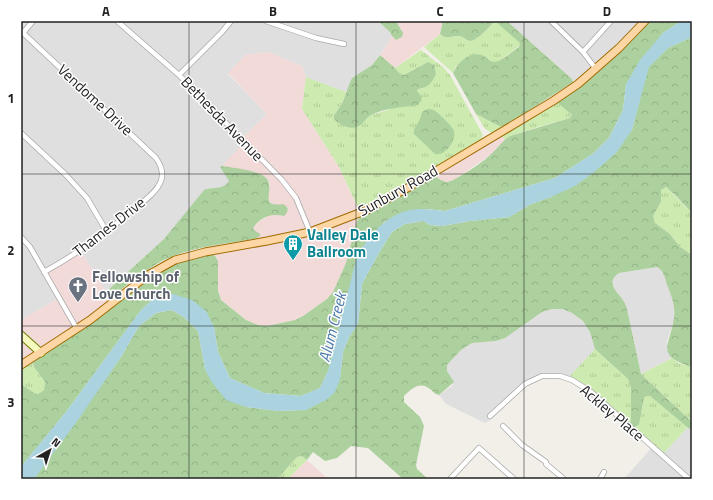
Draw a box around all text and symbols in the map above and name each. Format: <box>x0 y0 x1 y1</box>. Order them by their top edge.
text: A <box>102 1 110 21</box>
text: B <box>269 1 277 21</box>
text: C <box>436 1 444 21</box>
text: D <box>603 1 611 21</box>
street label: Vendome Drive <box>52 58 138 141</box>
street label: Bethesda Avenue <box>176 71 269 166</box>
text: 1 <box>7 88 15 108</box>
street label: Sunbury Road <box>354 159 442 222</box>
street label: Thames Drive <box>67 191 150 262</box>
place label: Valley Dale Ballroom <box>307 223 379 263</box>
building icon: Valley Dale Ballroom <box>282 233 304 261</box>
text: 2 <box>7 240 15 260</box>
place label: Fellowship of Love Church <box>92 265 180 305</box>
church icon: Fellowship of Love Church <box>67 275 89 303</box>
water label: Alum Creek <box>312 288 353 364</box>
street label: Ackley Place <box>575 379 650 446</box>
text: 3 <box>7 392 15 412</box>
north arrow <box>30 430 70 470</box>
text: N <box>48 434 64 451</box>

